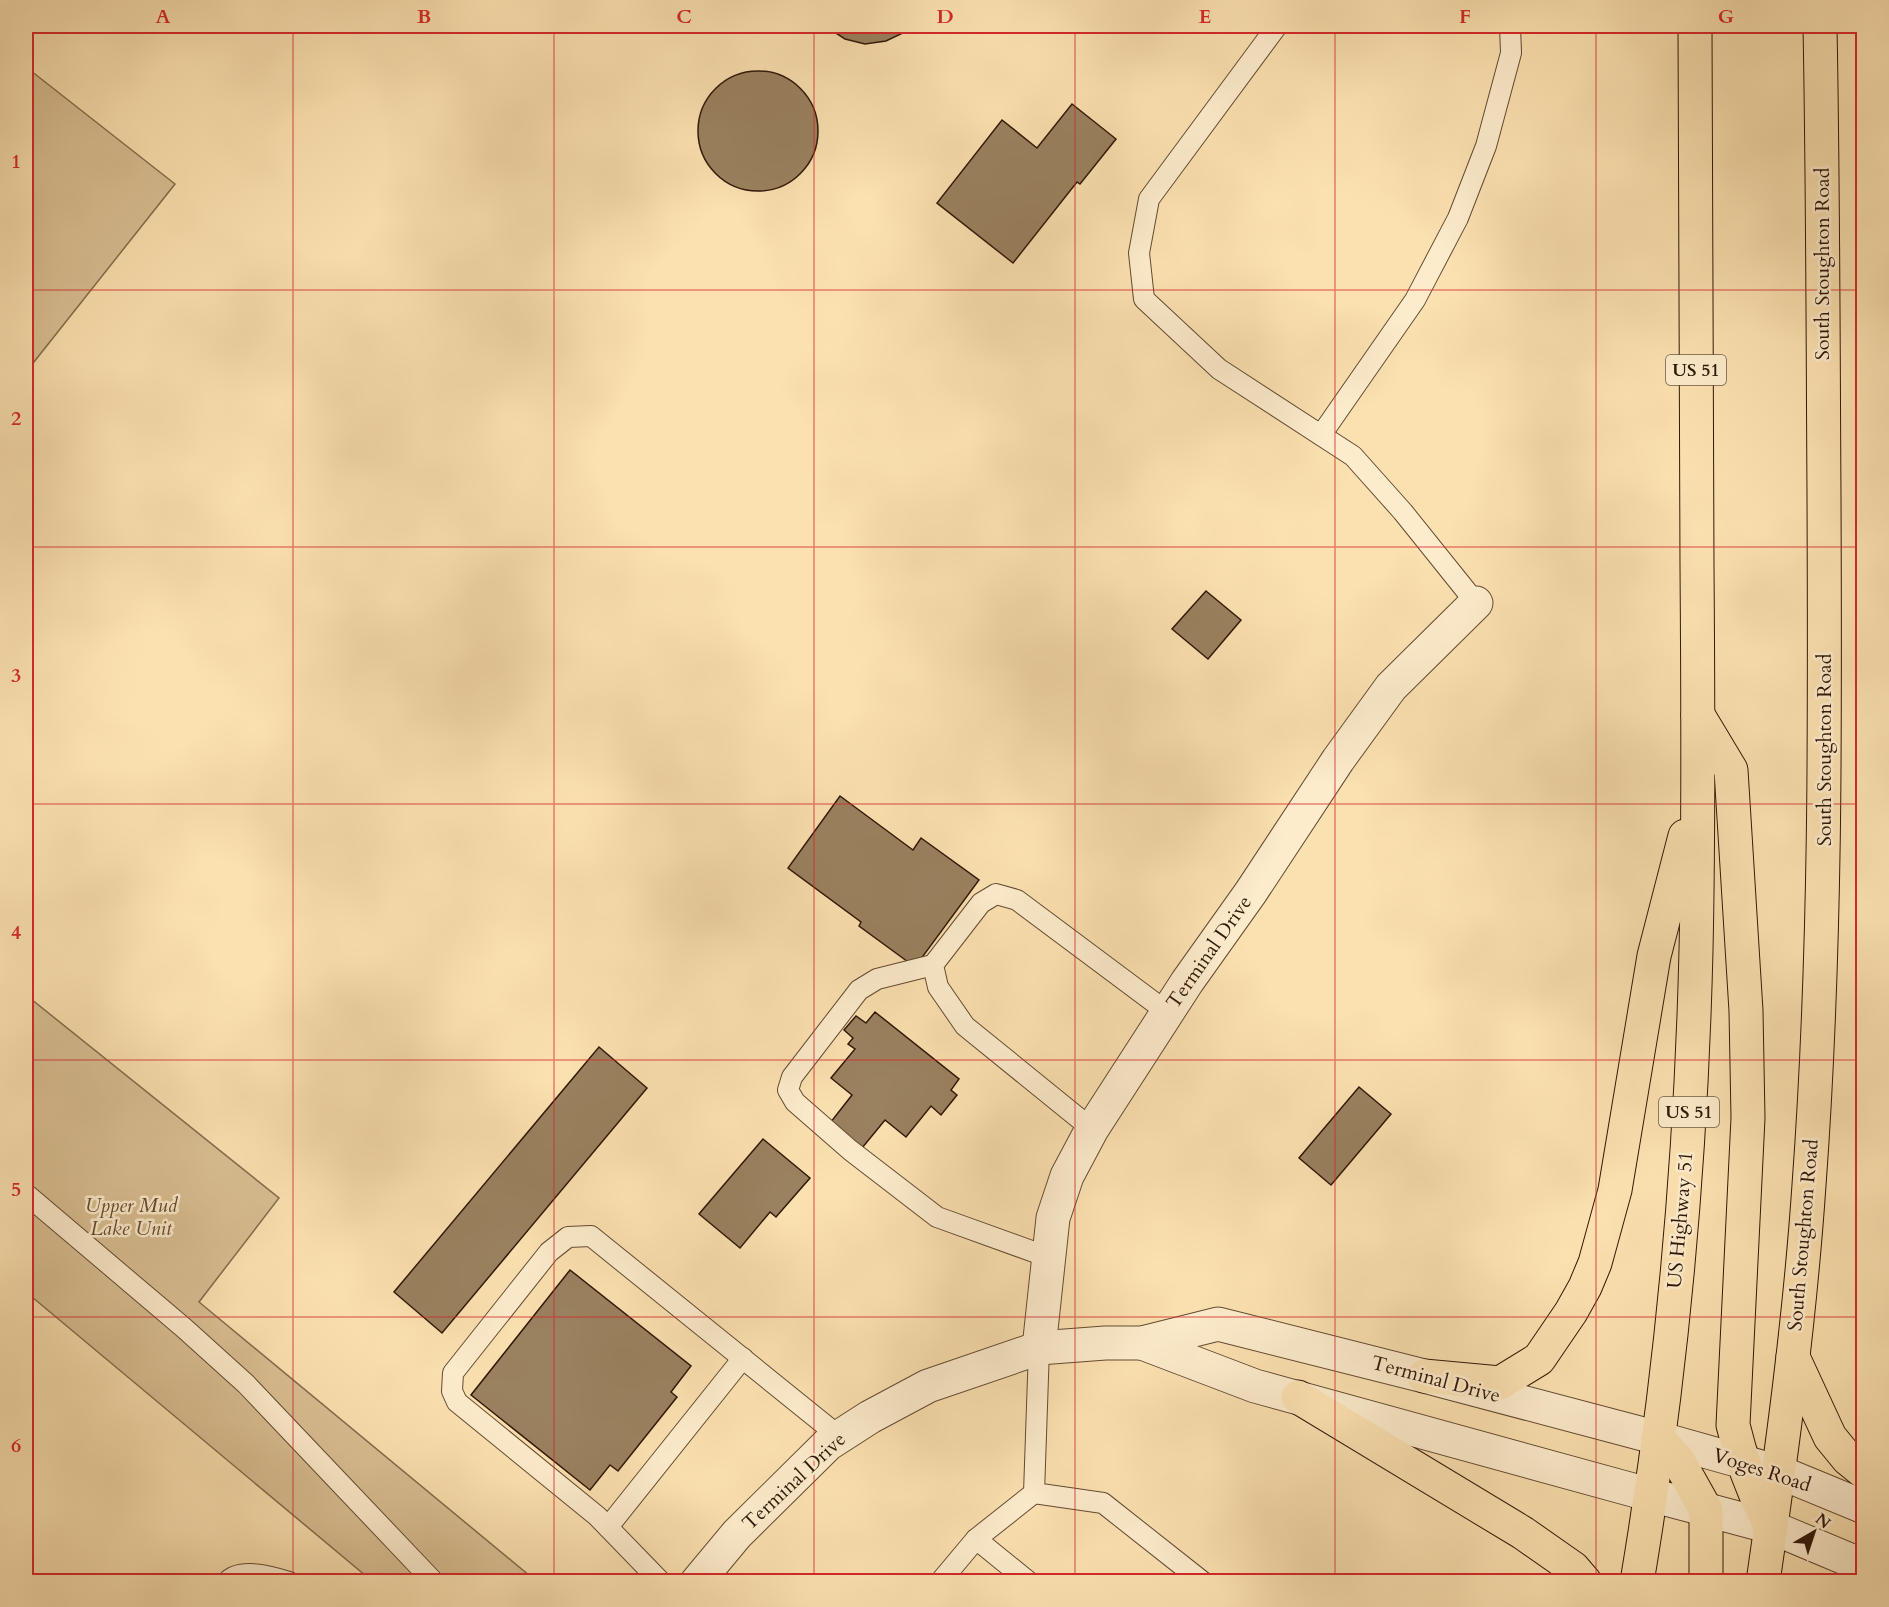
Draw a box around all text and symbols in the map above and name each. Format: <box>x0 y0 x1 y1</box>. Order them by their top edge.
text: A <box>155 3 171 30</box>
text: B <box>417 3 431 30</box>
text: C <box>676 3 692 30</box>
text: D <box>936 3 954 30</box>
text: E <box>1199 3 1211 30</box>
text: F <box>1459 3 1471 30</box>
text: G <box>1718 3 1734 30</box>
text: 1 <box>11 148 21 175</box>
street label: South Stoughton Road <box>1809 167 1836 360</box>
road number: US 51 <box>1666 355 1726 385</box>
text: 2 <box>11 405 21 432</box>
street label: South Stoughton Road <box>1811 653 1838 846</box>
text: 3 <box>11 662 21 689</box>
street label: Terminal Drive <box>1160 890 1258 1014</box>
text: 4 <box>11 919 21 946</box>
road number: US 51 <box>1659 1097 1719 1127</box>
street label: South Stoughton Road <box>1781 1138 1825 1332</box>
street label: US Highway 51 <box>1661 1150 1699 1290</box>
text: 5 <box>11 1176 21 1203</box>
park label: Upper Mud Lake Unit <box>85 1192 179 1242</box>
street label: Terminal Drive <box>1369 1349 1503 1409</box>
street label: Terminal Drive <box>736 1426 852 1536</box>
text: 6 <box>11 1432 21 1459</box>
street label: Voges Road <box>1709 1441 1815 1499</box>
north arrow <box>1784 1502 1844 1562</box>
text: N <box>1810 1508 1835 1534</box>

